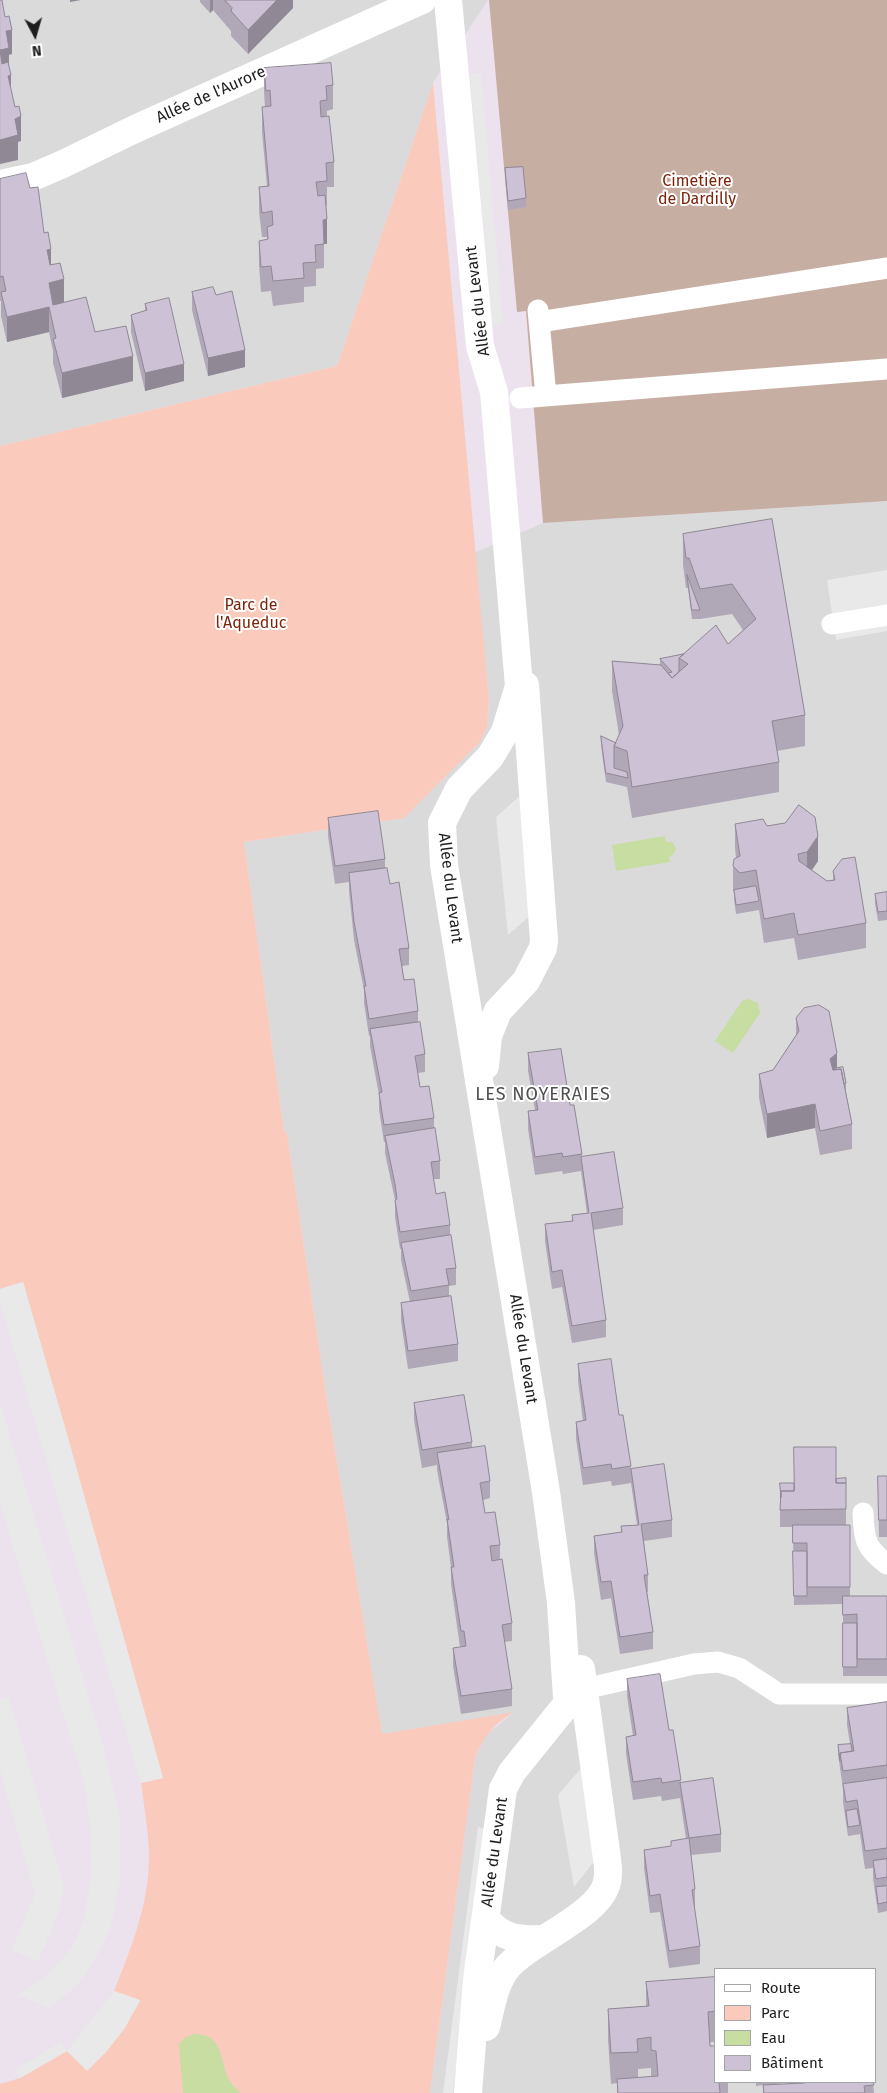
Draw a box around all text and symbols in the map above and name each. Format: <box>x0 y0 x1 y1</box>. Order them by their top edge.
north arrow <box>10 10 60 60</box>
text: N <box>31 41 42 59</box>
street label: Allée de l'Aurore <box>153 62 269 128</box>
park label: Cimetière de Dardilly <box>658 172 736 210</box>
street label: Allée du Levant <box>462 245 494 357</box>
park label: Parc de l'Aqueduc <box>216 596 286 634</box>
street label: Allée du Levant <box>434 832 466 944</box>
district label: LES NOYERAIES <box>474 1084 612 1106</box>
street label: Allée du Levant <box>505 1293 541 1405</box>
street label: Allée du Levant <box>478 1796 512 1908</box>
legend <box>714 1968 877 2083</box>
text: Route <box>761 1979 801 1997</box>
text: Parc <box>761 2004 790 2022</box>
text: Eau <box>761 2029 786 2047</box>
text: Bâtiment <box>761 2054 823 2072</box>

